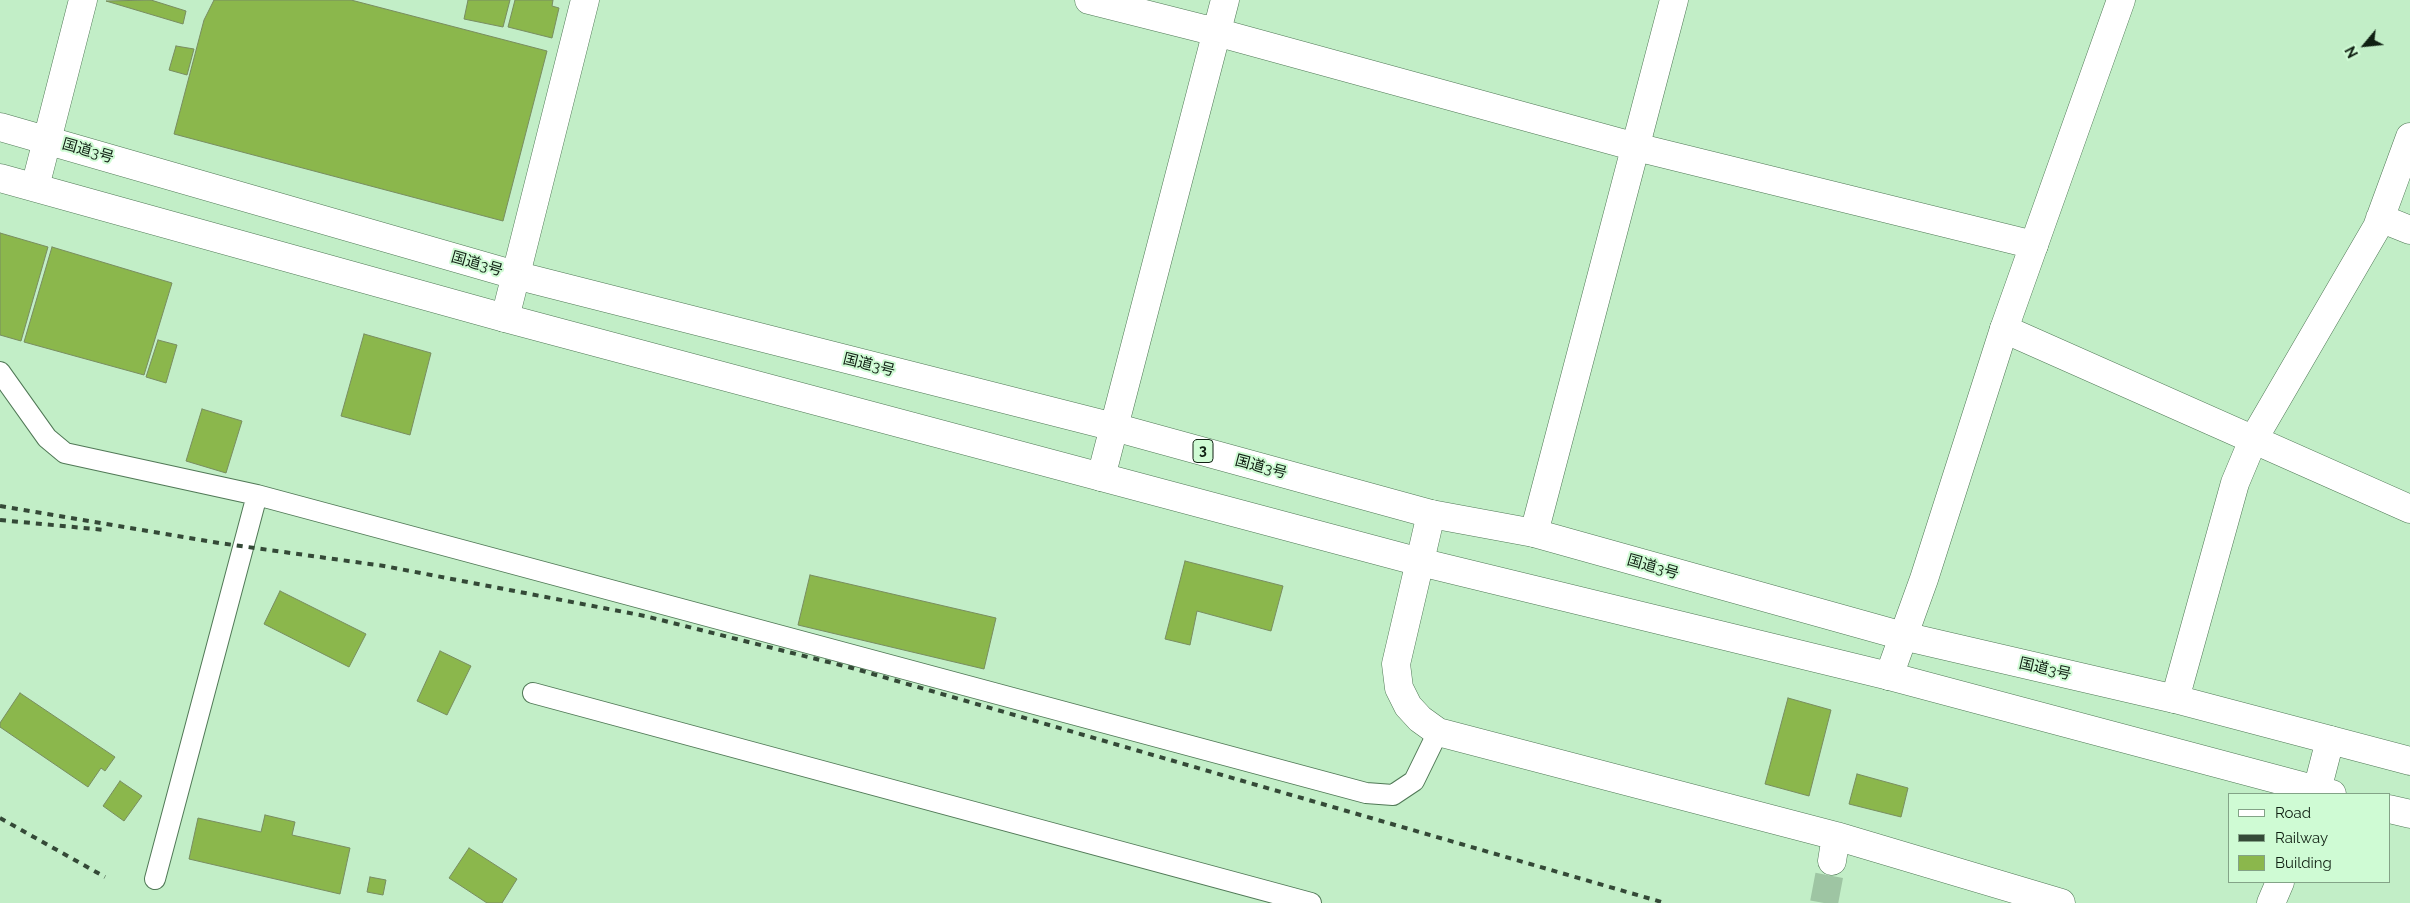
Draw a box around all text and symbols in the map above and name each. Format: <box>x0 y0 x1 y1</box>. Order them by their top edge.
north arrow <box>2340 20 2390 70</box>
text: N <box>2342 44 2361 61</box>
street label: 国道3号 <box>60 135 116 167</box>
street label: 国道3号 <box>449 248 505 280</box>
street label: 国道3号 <box>841 350 897 380</box>
road number: 3 <box>1193 440 1213 462</box>
street label: 国道3号 <box>1233 451 1289 483</box>
street label: 国道3号 <box>1625 551 1681 583</box>
street label: 国道3号 <box>2017 654 2073 684</box>
legend <box>2228 793 2390 883</box>
text: Road <box>2275 804 2311 822</box>
text: Railway <box>2275 829 2328 847</box>
text: Building <box>2275 854 2332 872</box>

